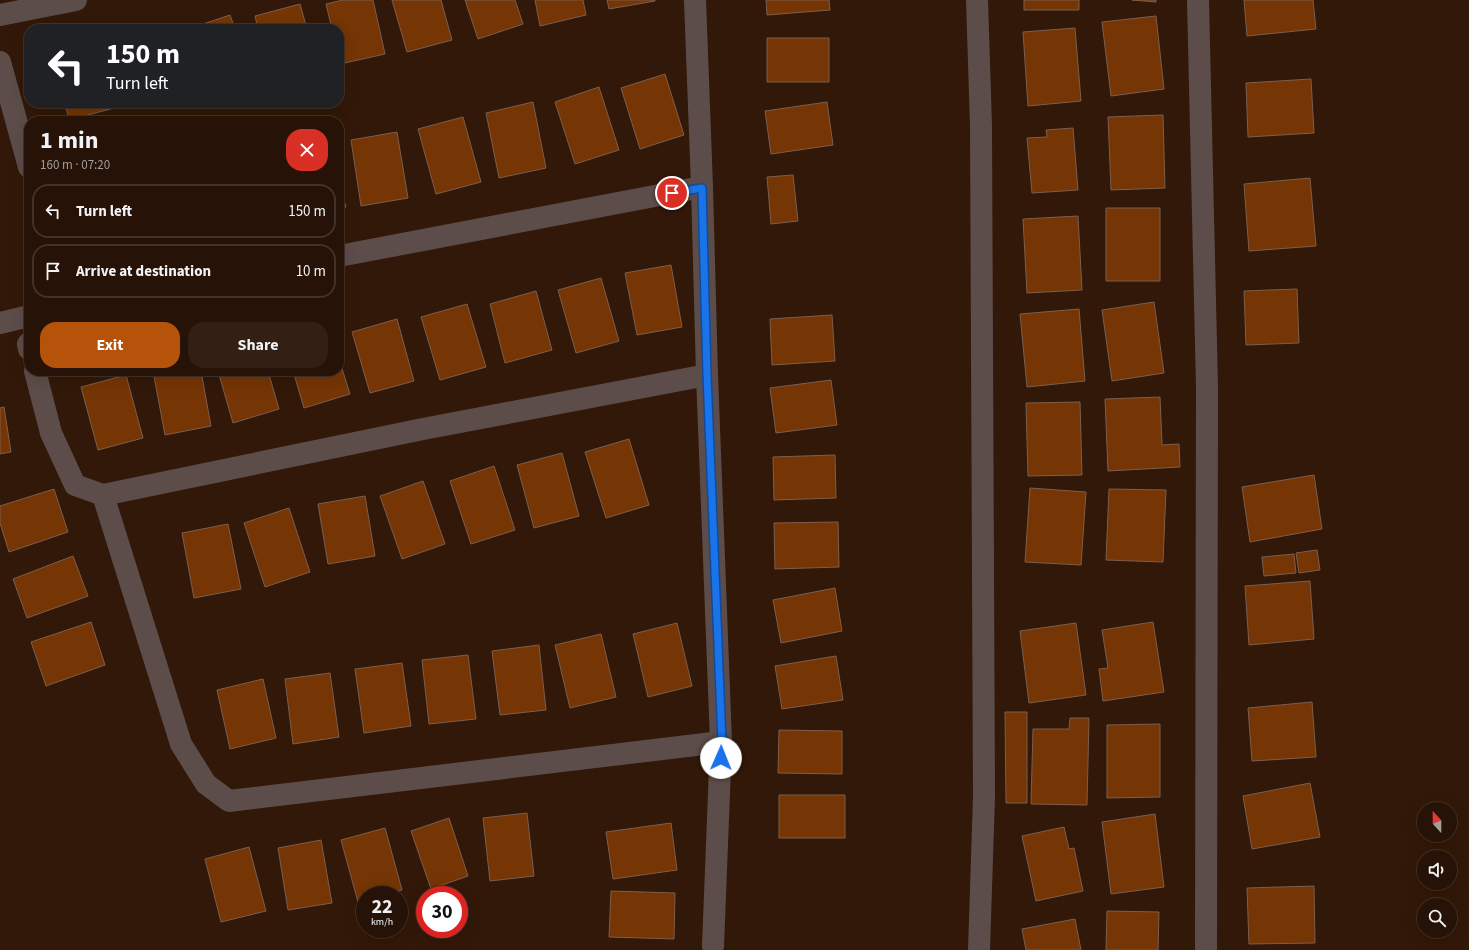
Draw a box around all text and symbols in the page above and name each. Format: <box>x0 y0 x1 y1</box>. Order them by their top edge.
text: 150 m <box>106 34 180 74</box>
icon: left <box>40 40 92 92</box>
text: Turn left <box>106 71 168 96</box>
text: 1 min <box>40 123 98 158</box>
button: close <box>286 129 328 171</box>
text: 160 m · 07:20 <box>40 156 110 174</box>
pin <box>655 176 689 210</box>
icon: arrive <box>661 182 683 204</box>
icon: left <box>42 200 64 222</box>
text: Turn left <box>76 201 132 222</box>
text: 150 m <box>288 201 326 222</box>
icon: arrive <box>42 260 64 282</box>
text: Arrive at destination <box>76 261 211 282</box>
text: 10 m <box>296 261 326 282</box>
button: Exit <box>40 322 180 368</box>
button: Share <box>188 322 328 368</box>
position arrow <box>700 737 742 779</box>
north arrow <box>1417 802 1457 842</box>
map controls <box>1417 802 1457 938</box>
button: sound <box>1417 850 1457 890</box>
speed limit sign: 30 <box>416 886 468 938</box>
text: 22 <box>371 893 393 921</box>
button: search <box>1417 898 1457 938</box>
text: km/h <box>371 915 393 929</box>

